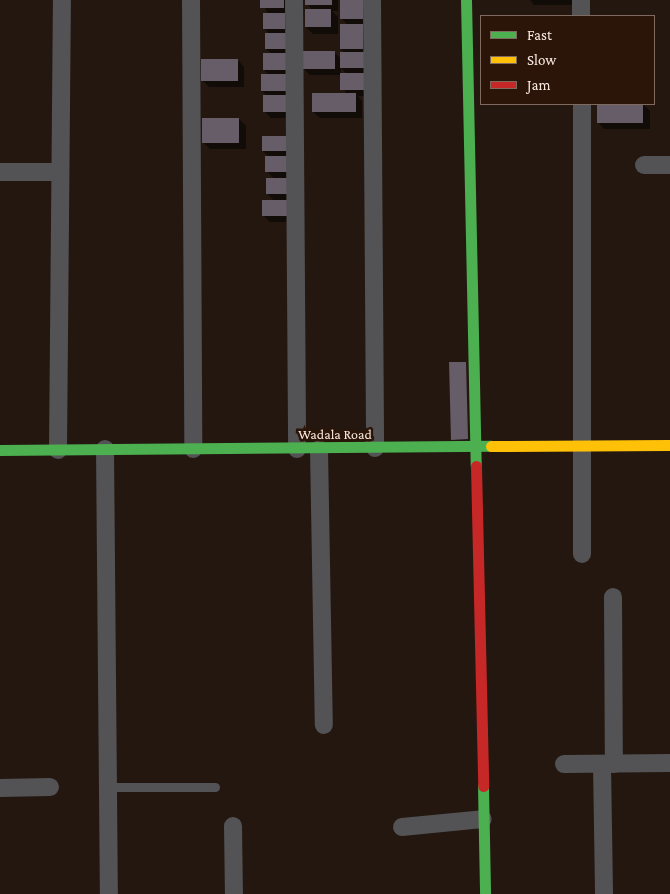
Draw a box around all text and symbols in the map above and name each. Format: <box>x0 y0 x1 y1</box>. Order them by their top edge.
legend <box>480 15 655 105</box>
text: Fast <box>527 27 552 43</box>
text: Slow <box>527 52 556 68</box>
text: Jam <box>527 77 550 93</box>
street label: Wadala Road <box>298 426 372 442</box>

